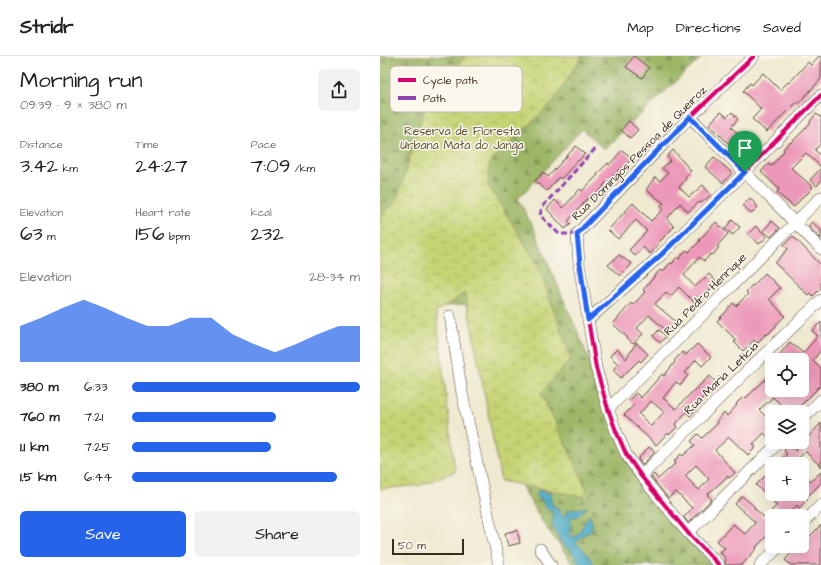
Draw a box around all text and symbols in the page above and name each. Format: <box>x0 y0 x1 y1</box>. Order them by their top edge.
text: Stridr <box>20 14 73 41</box>
text: Map <box>627 18 654 38</box>
text: Directions <box>676 18 741 38</box>
text: Saved <box>763 18 801 38</box>
text: Morning run <box>20 65 143 96</box>
legend <box>390 66 522 112</box>
button: share <box>318 69 360 111</box>
text: Cycle path <box>423 73 478 89</box>
street label: Rua Domingos Pessoa de Queiroz <box>568 82 711 225</box>
text: Path <box>423 91 446 106</box>
text: 09:39 · 9 × 380 m <box>20 96 127 114</box>
park label: Reserva de Floresta Urbana Mata do Janga <box>400 123 524 155</box>
pin <box>728 131 762 172</box>
text: Distance <box>20 137 63 152</box>
text: Time <box>135 137 158 152</box>
text: Pace <box>251 137 276 152</box>
icon: arrive <box>734 137 756 159</box>
text: 3.42 <box>20 152 58 180</box>
text: 24:27 <box>135 152 187 180</box>
text: 7:09 <box>251 152 290 180</box>
text: km <box>58 161 78 176</box>
text: /km <box>290 161 315 176</box>
text: Elevation <box>20 205 63 220</box>
text: Heart rate <box>135 205 191 220</box>
text: kcal <box>251 205 272 220</box>
text: 63 <box>20 220 43 248</box>
text: 156 <box>135 220 165 248</box>
text: 232 <box>251 220 284 248</box>
text: m <box>43 229 56 244</box>
text: bpm <box>165 229 190 244</box>
street label: Rua Pedro Henrique <box>660 249 751 340</box>
text: Elevation <box>20 268 71 286</box>
text: 28–34 m <box>309 268 360 286</box>
street label: Rua Maria Leticia <box>680 338 762 418</box>
map controls <box>765 353 809 553</box>
button: locate <box>765 353 809 397</box>
text: 380 m <box>20 378 59 396</box>
text: 6:33 <box>84 378 108 396</box>
button: layers <box>765 405 809 449</box>
text: 760 m <box>20 408 60 426</box>
text: 7:21 <box>84 408 103 426</box>
text: 1.1 km <box>20 438 48 456</box>
text: 7:25 <box>84 438 111 456</box>
button: + <box>765 457 809 501</box>
text: 1.5 km <box>20 468 56 486</box>
text: 6:44 <box>84 468 112 486</box>
button: − <box>765 509 809 553</box>
button: Save <box>20 511 186 557</box>
button: Share <box>194 511 360 557</box>
scale bar <box>392 537 464 556</box>
text: 50 m <box>398 538 426 553</box>

